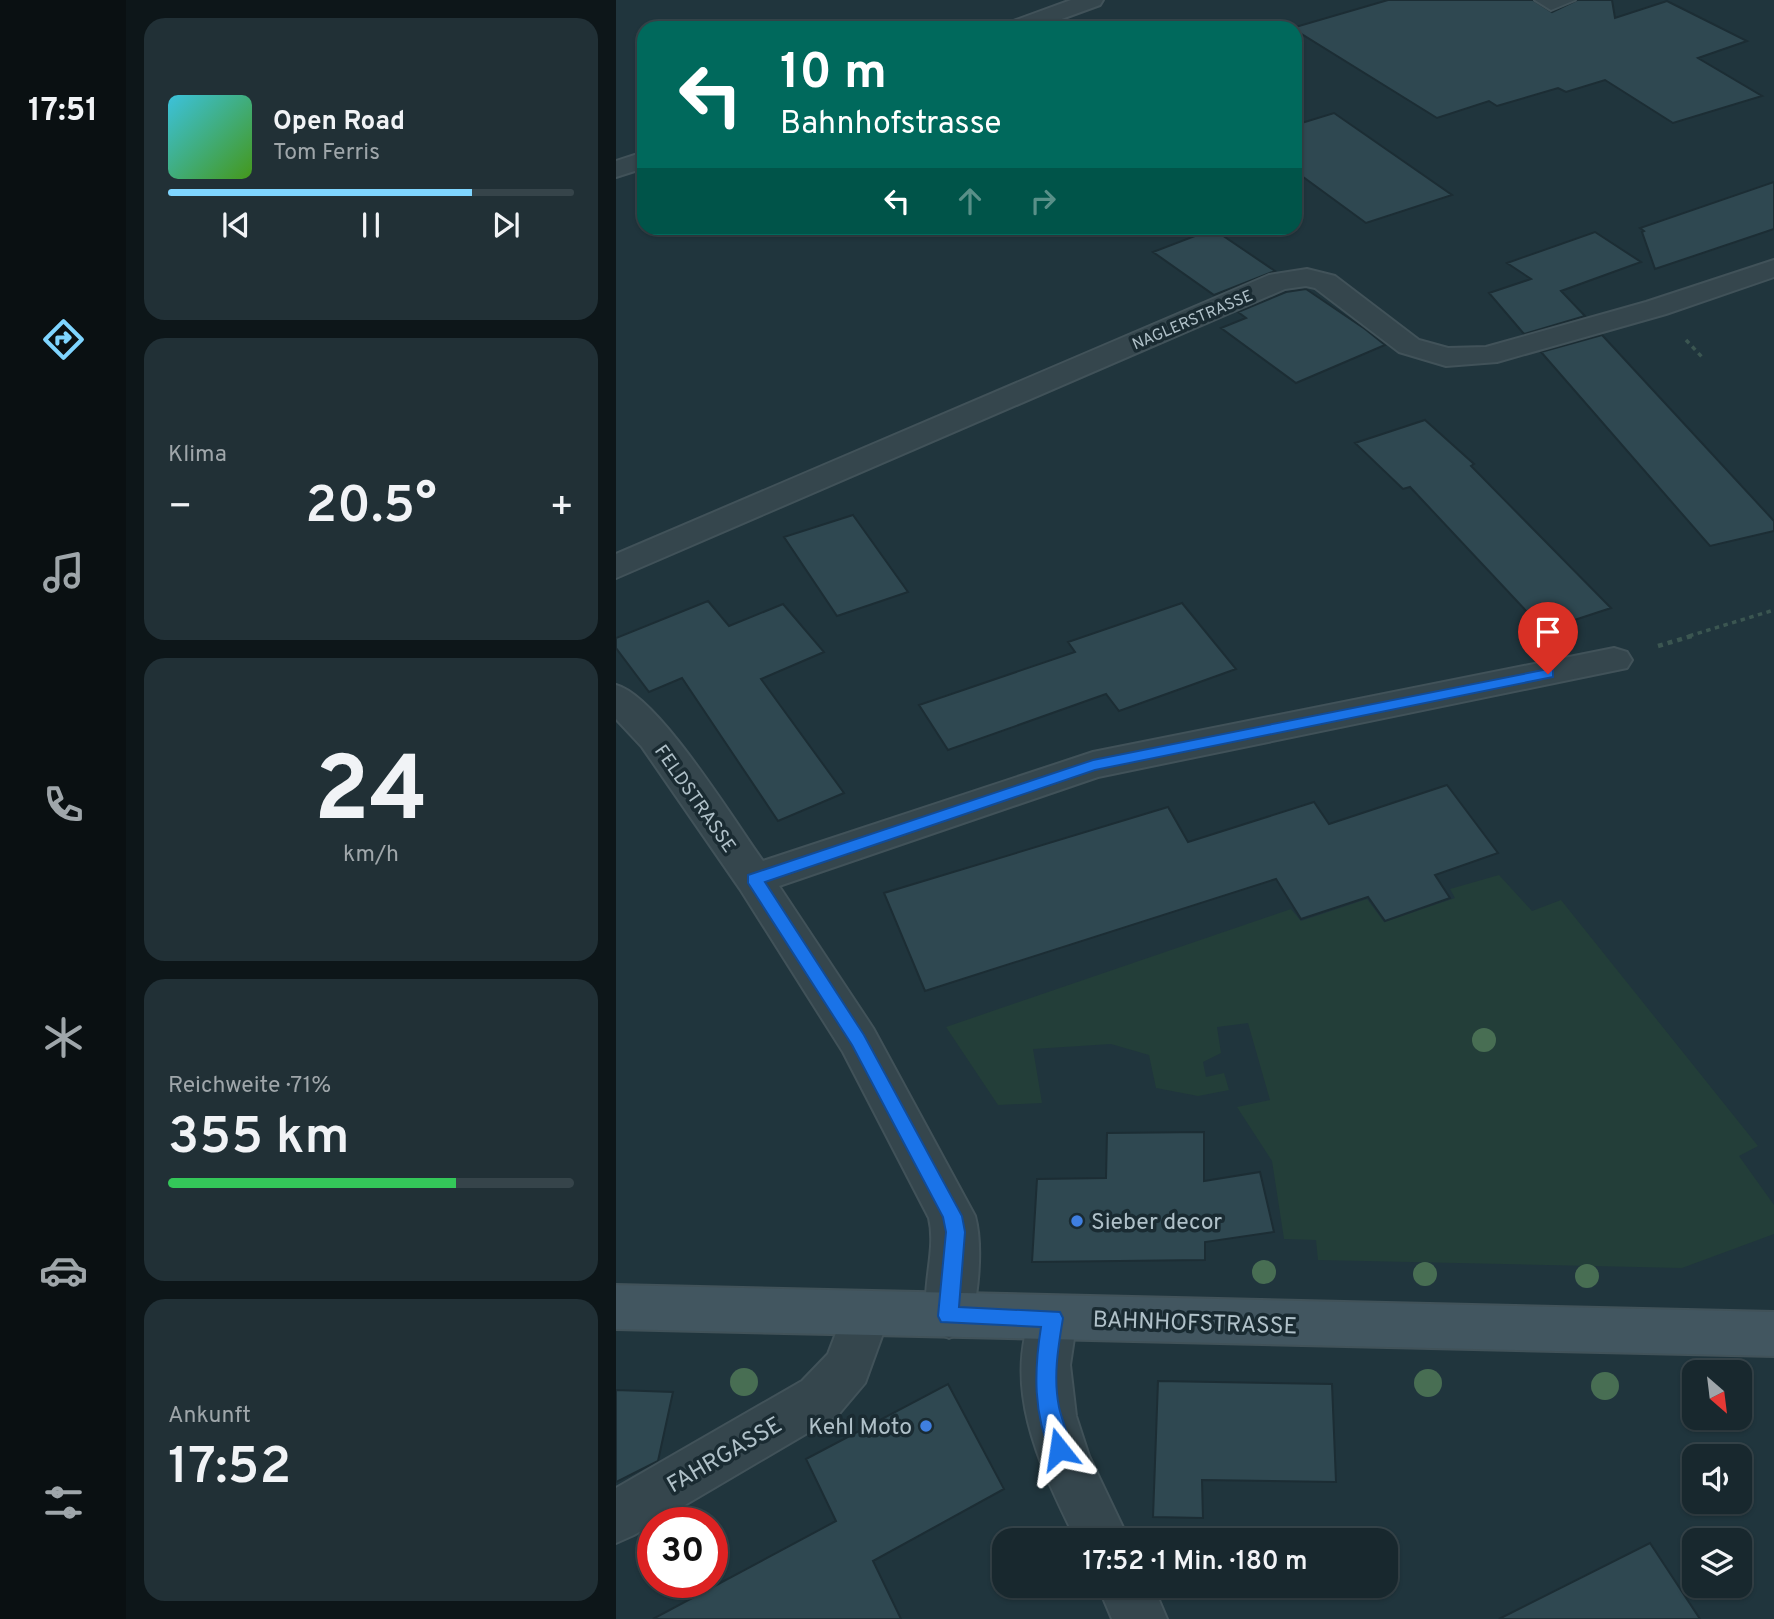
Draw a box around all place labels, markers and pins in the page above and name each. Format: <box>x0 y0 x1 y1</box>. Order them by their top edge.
pin <box>1518 602 1578 674</box>
place label: Sieber decor <box>1091 1209 1222 1238</box>
marker: Sieber decor <box>1069 1213 1085 1229</box>
place label: Kehl Moto <box>808 1414 912 1443</box>
marker: Kehl Moto <box>918 1418 934 1434</box>

